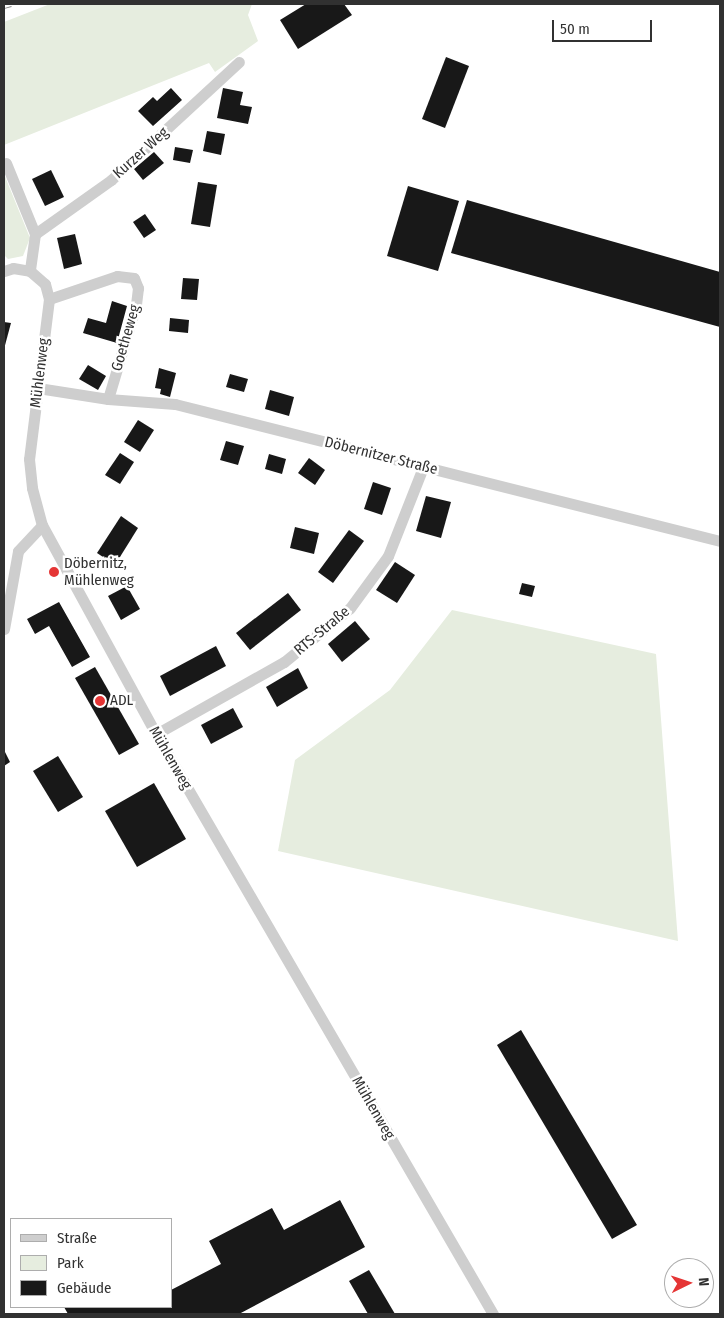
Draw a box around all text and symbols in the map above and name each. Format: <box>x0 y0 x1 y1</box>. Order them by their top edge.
scale bar <box>554 10 654 42</box>
text: 50 m <box>560 20 590 38</box>
street label: Kurzer Weg <box>110 123 172 183</box>
street label: Goetheweg <box>108 303 144 373</box>
street label: Mühlenweg <box>27 337 53 409</box>
street label: Döbernitzer Straße <box>323 433 439 479</box>
place label: Döbernitz, Mühlenweg <box>64 554 134 589</box>
marker: Döbernitz, Mühlenweg <box>48 566 60 578</box>
street label: RTS-Straße <box>291 603 353 659</box>
place label: ADL <box>110 692 133 710</box>
marker: ADL <box>94 695 106 707</box>
street label: Mühlenweg <box>145 723 195 793</box>
street label: Mühlenweg <box>348 1073 398 1143</box>
legend <box>10 1218 172 1308</box>
text: Straße <box>57 1229 97 1247</box>
text: Park <box>57 1254 84 1272</box>
north arrow <box>664 1258 714 1308</box>
text: N <box>695 1277 712 1287</box>
text: Gebäude <box>57 1279 112 1297</box>

